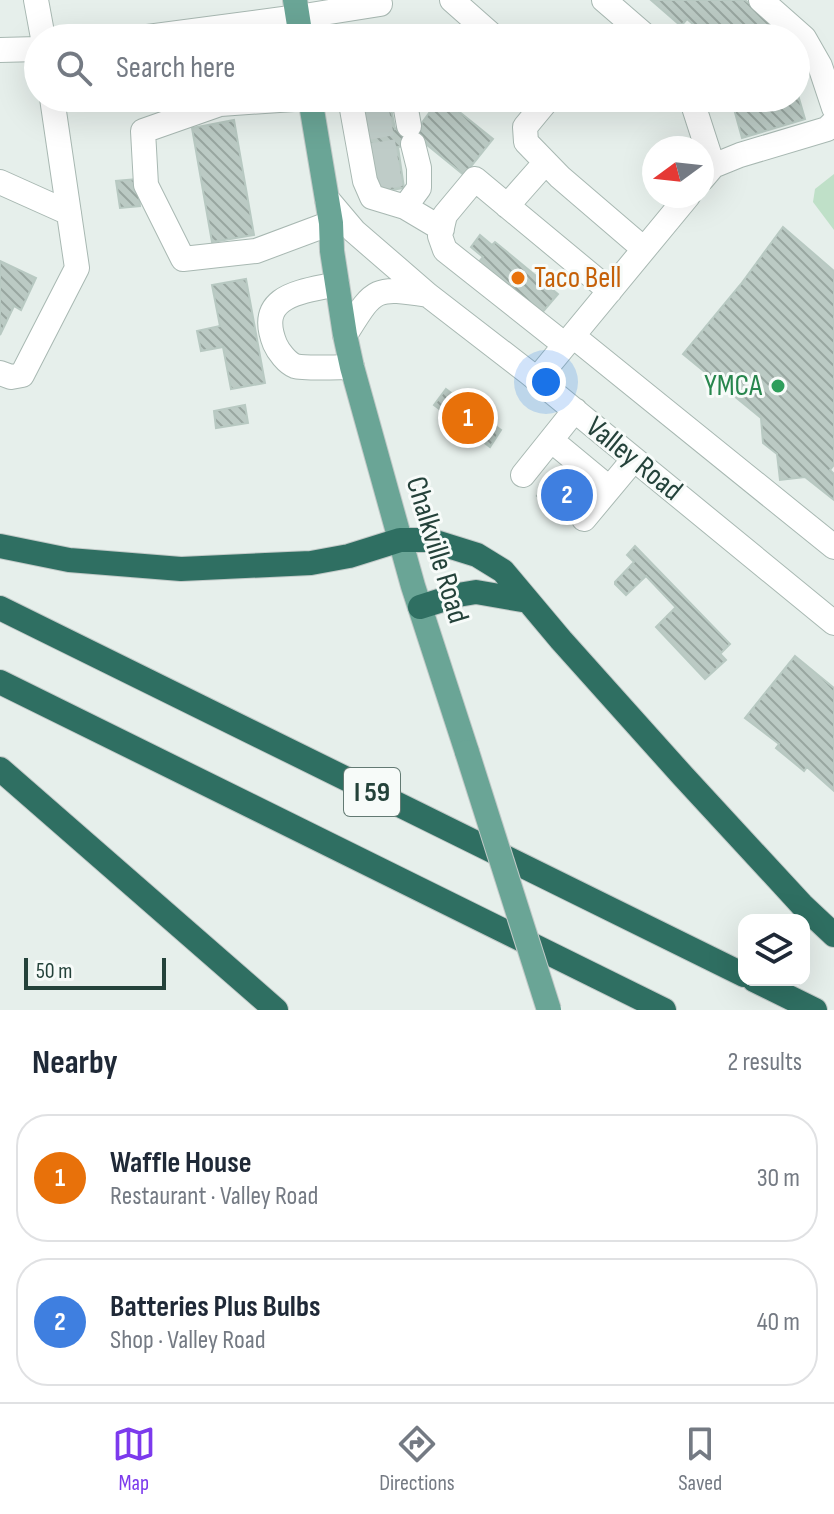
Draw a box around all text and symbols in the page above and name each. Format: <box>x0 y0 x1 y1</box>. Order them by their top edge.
search box <box>24 24 810 112</box>
icon: search <box>52 46 96 90</box>
text: Search here <box>116 50 235 86</box>
north arrow <box>642 136 714 208</box>
place label: Taco Bell <box>534 260 621 296</box>
marker: Taco Bell <box>509 269 527 287</box>
your location <box>526 362 566 402</box>
place label: YMCA <box>704 368 762 404</box>
marker: YMCA <box>769 377 787 395</box>
pin: 1 <box>442 388 494 448</box>
street label: Valley Road <box>579 409 689 509</box>
pin: 2 <box>541 465 593 525</box>
street label: Chalkville Road <box>398 472 476 628</box>
road number: I 59 <box>344 768 400 816</box>
map controls <box>738 914 810 986</box>
button: layers <box>738 914 810 986</box>
scale bar <box>24 954 166 990</box>
text: 50 m <box>36 958 72 985</box>
text: Nearby <box>32 1042 118 1083</box>
text: 2 results <box>728 1047 802 1078</box>
text: Waffle House <box>110 1145 251 1181</box>
text: 1 <box>55 1163 65 1194</box>
text: 30 m <box>757 1163 800 1194</box>
text: Restaurant · Valley Road <box>110 1181 318 1212</box>
text: Batteries Plus Bulbs <box>110 1289 321 1325</box>
text: 2 <box>54 1307 66 1338</box>
text: 40 m <box>757 1307 800 1338</box>
text: Shop · Valley Road <box>110 1325 266 1356</box>
tab: Map <box>112 1422 156 1497</box>
tab: Directions <box>379 1422 455 1497</box>
tab: Saved <box>678 1422 722 1497</box>

